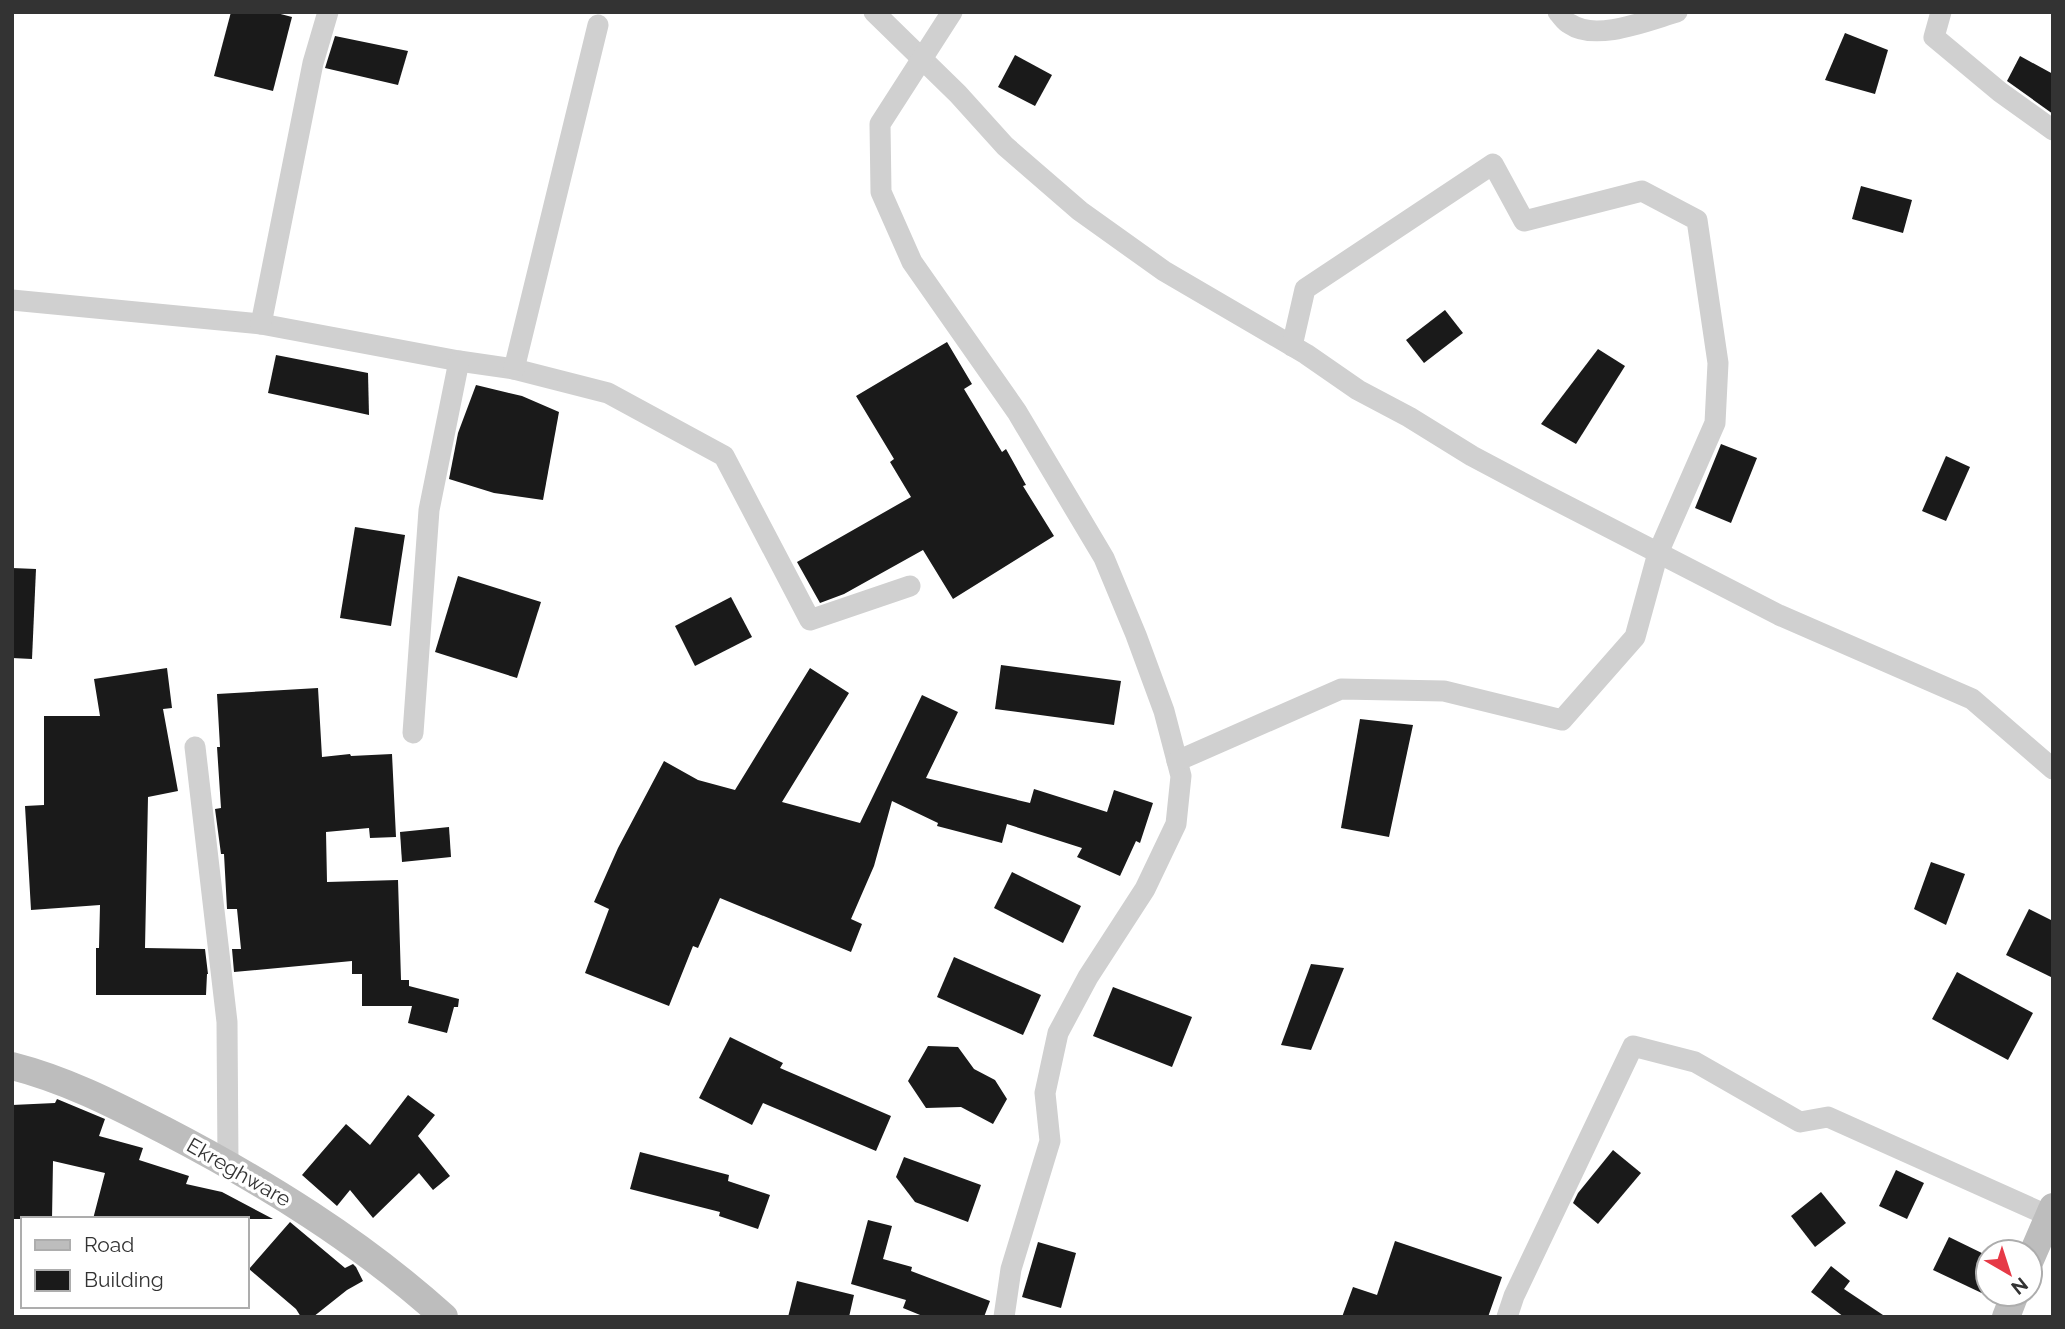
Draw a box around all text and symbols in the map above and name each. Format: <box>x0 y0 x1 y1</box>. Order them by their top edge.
street label: Ekreghware <box>183 1132 295 1212</box>
legend <box>21 1217 248 1308</box>
text: Road <box>84 1232 134 1257</box>
north arrow <box>1974 1238 2044 1308</box>
text: Building <box>84 1267 164 1292</box>
text: N <box>2007 1273 2032 1299</box>

